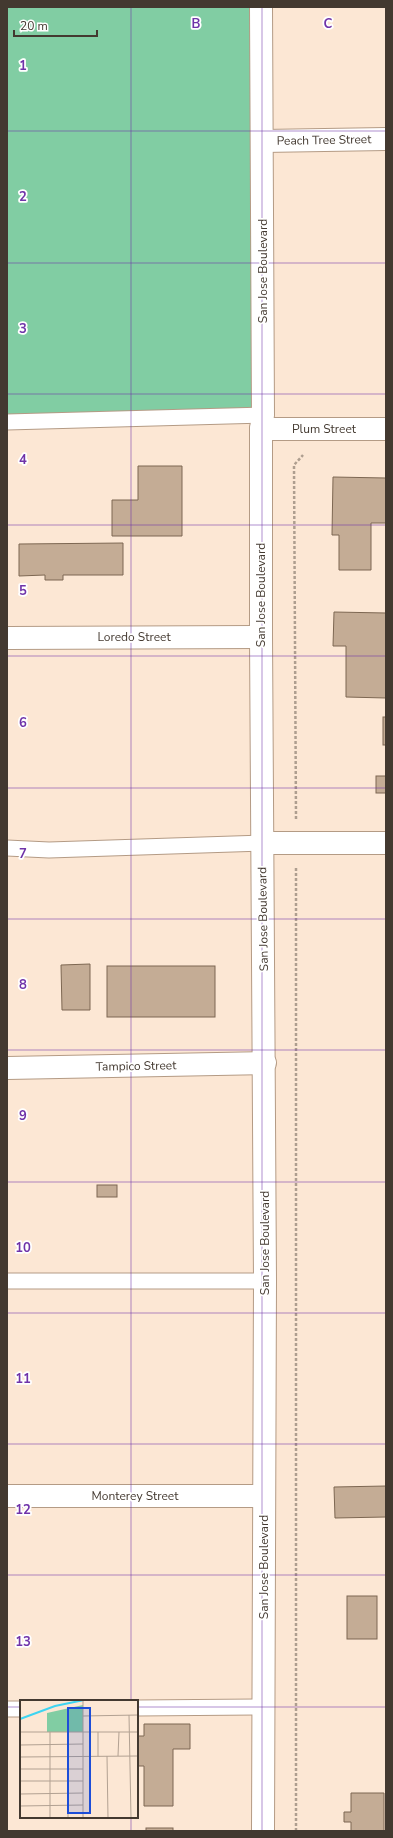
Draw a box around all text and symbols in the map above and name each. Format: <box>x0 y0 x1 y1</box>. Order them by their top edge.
scale bar <box>14 12 97 38</box>
text: B <box>192 15 201 33</box>
text: C <box>324 15 333 33</box>
text: 20 m <box>20 18 48 34</box>
text: 1 <box>19 57 27 75</box>
street label: Peach Tree Street <box>277 131 372 149</box>
text: 2 <box>19 188 27 206</box>
street label: San Jose Boulevard <box>255 219 271 323</box>
text: 3 <box>19 320 27 338</box>
street label: Plum Street <box>292 421 357 437</box>
text: 4 <box>19 451 27 469</box>
street label: San Jose Boulevard <box>253 543 269 647</box>
text: 5 <box>19 582 27 600</box>
street label: Loredo Street <box>97 629 171 645</box>
text: 6 <box>19 714 27 732</box>
text: 7 <box>19 845 27 863</box>
street label: San Jose Boulevard <box>254 867 272 971</box>
text: 8 <box>19 976 27 994</box>
street label: Tampico Street <box>96 1057 177 1075</box>
text: 9 <box>19 1107 27 1125</box>
street label: San Jose Boulevard <box>257 1191 273 1295</box>
text: 10 <box>15 1239 31 1257</box>
text: 11 <box>15 1370 31 1388</box>
street label: Monterey Street <box>92 1488 179 1504</box>
text: 12 <box>15 1501 31 1519</box>
street label: San Jose Boulevard <box>256 1515 272 1619</box>
text: 13 <box>15 1633 31 1651</box>
inset map <box>20 1700 138 1818</box>

